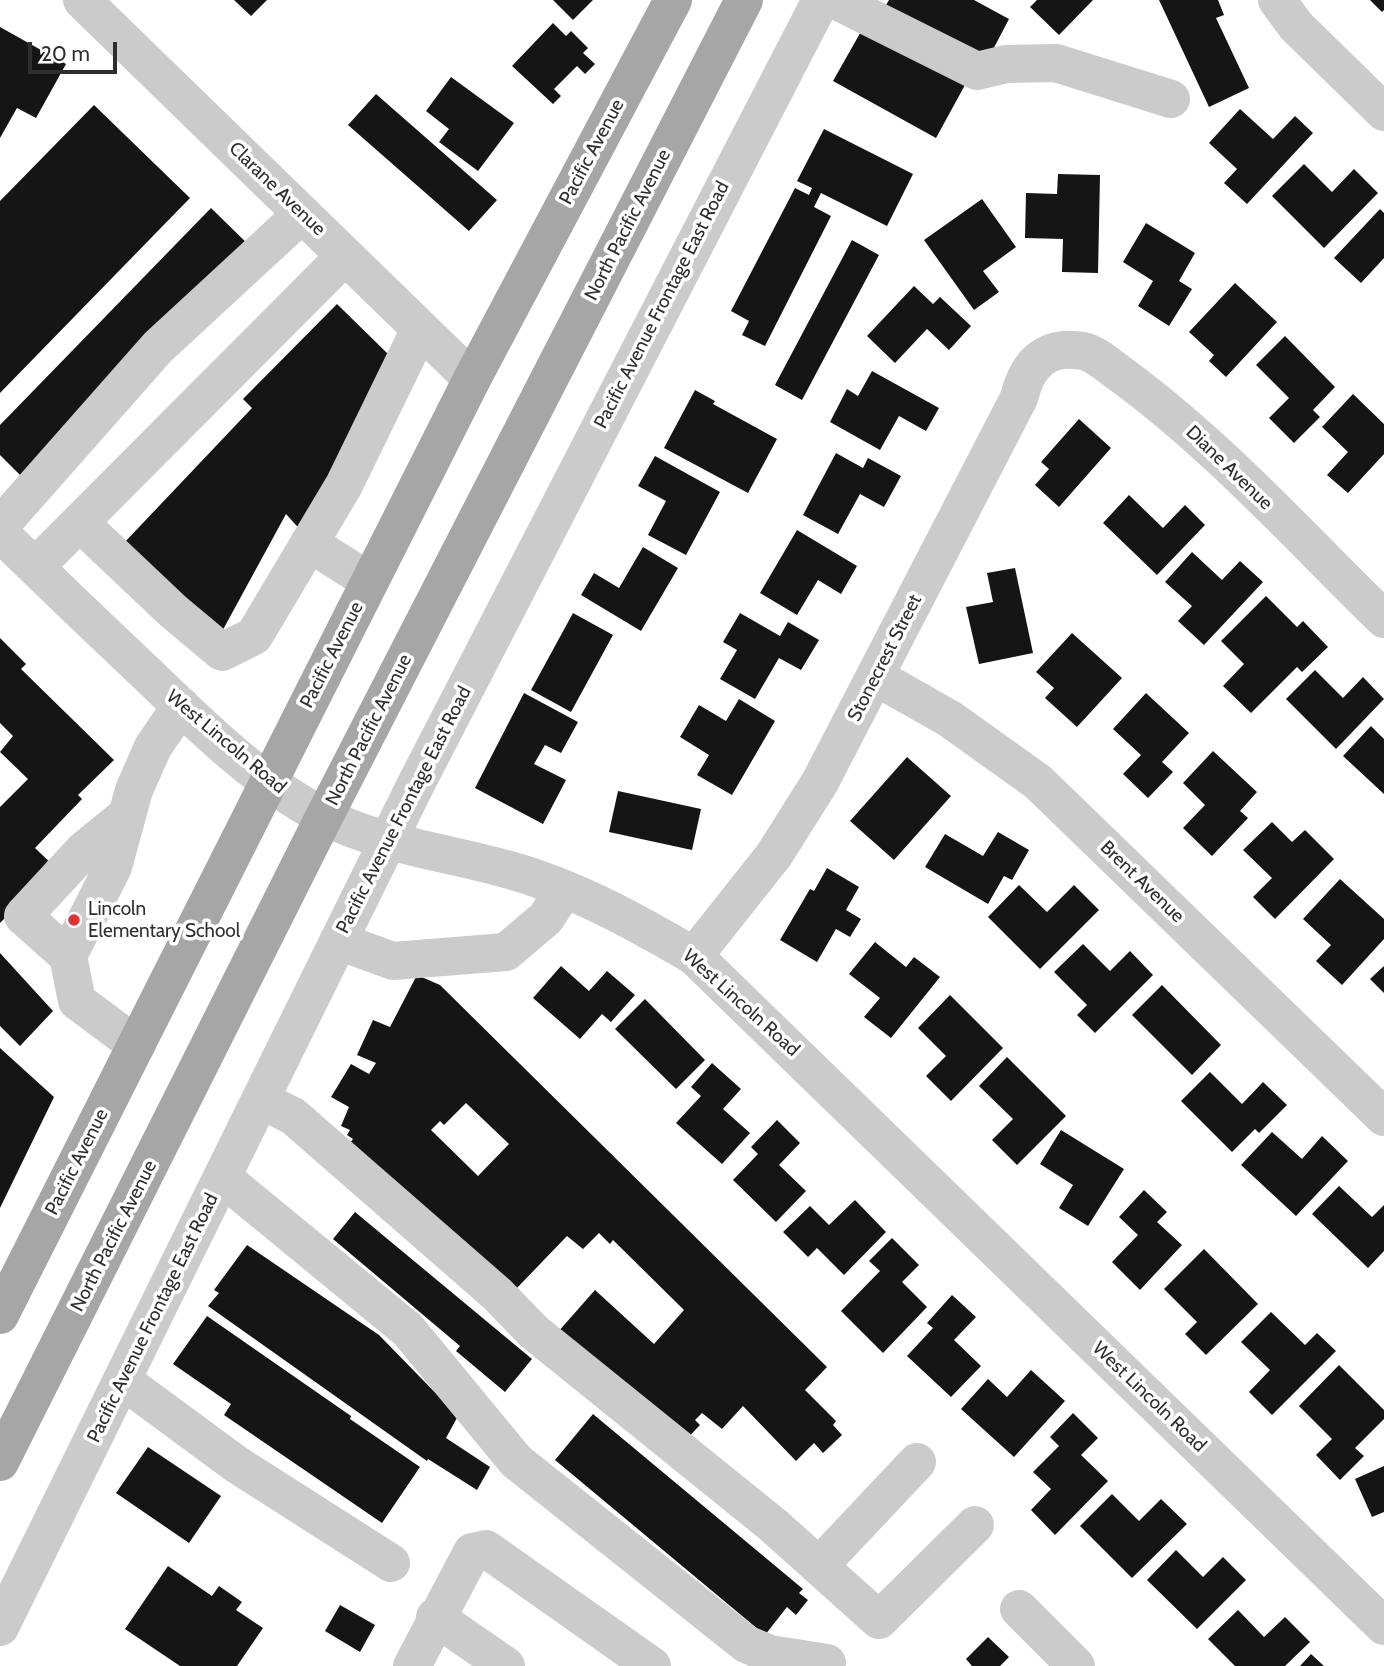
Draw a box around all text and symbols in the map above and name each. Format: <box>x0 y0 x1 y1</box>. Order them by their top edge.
scale bar <box>32 28 121 72</box>
text: 20 m <box>41 41 90 66</box>
street label: Pacific Avenue <box>555 96 629 208</box>
street label: Clarane Avenue <box>224 137 330 241</box>
street label: North Pacific Avenue <box>580 146 676 304</box>
street label: Pacific Avenue Frontage East Road <box>590 178 734 432</box>
street label: Diane Avenue <box>1181 421 1277 515</box>
street label: Stonecrest Street <box>843 591 927 725</box>
street label: Pacific Avenue <box>296 598 368 712</box>
street label: North Pacific Avenue <box>321 651 417 809</box>
street label: Pacific Avenue Frontage East Road <box>332 683 476 937</box>
street label: West Lincoln Road <box>162 685 290 799</box>
street label: Brent Avenue <box>1095 836 1189 928</box>
place label: Lincoln Elementary School <box>88 898 240 942</box>
marker: Lincoln Elementary School <box>66 912 82 928</box>
street label: West Lincoln Road <box>678 945 804 1061</box>
street label: Pacific Avenue <box>41 1105 113 1219</box>
street label: North Pacific Avenue <box>66 1157 162 1315</box>
street label: Pacific Avenue Frontage East Road <box>83 1190 223 1446</box>
street label: West Lincoln Road <box>1087 1337 1211 1457</box>

